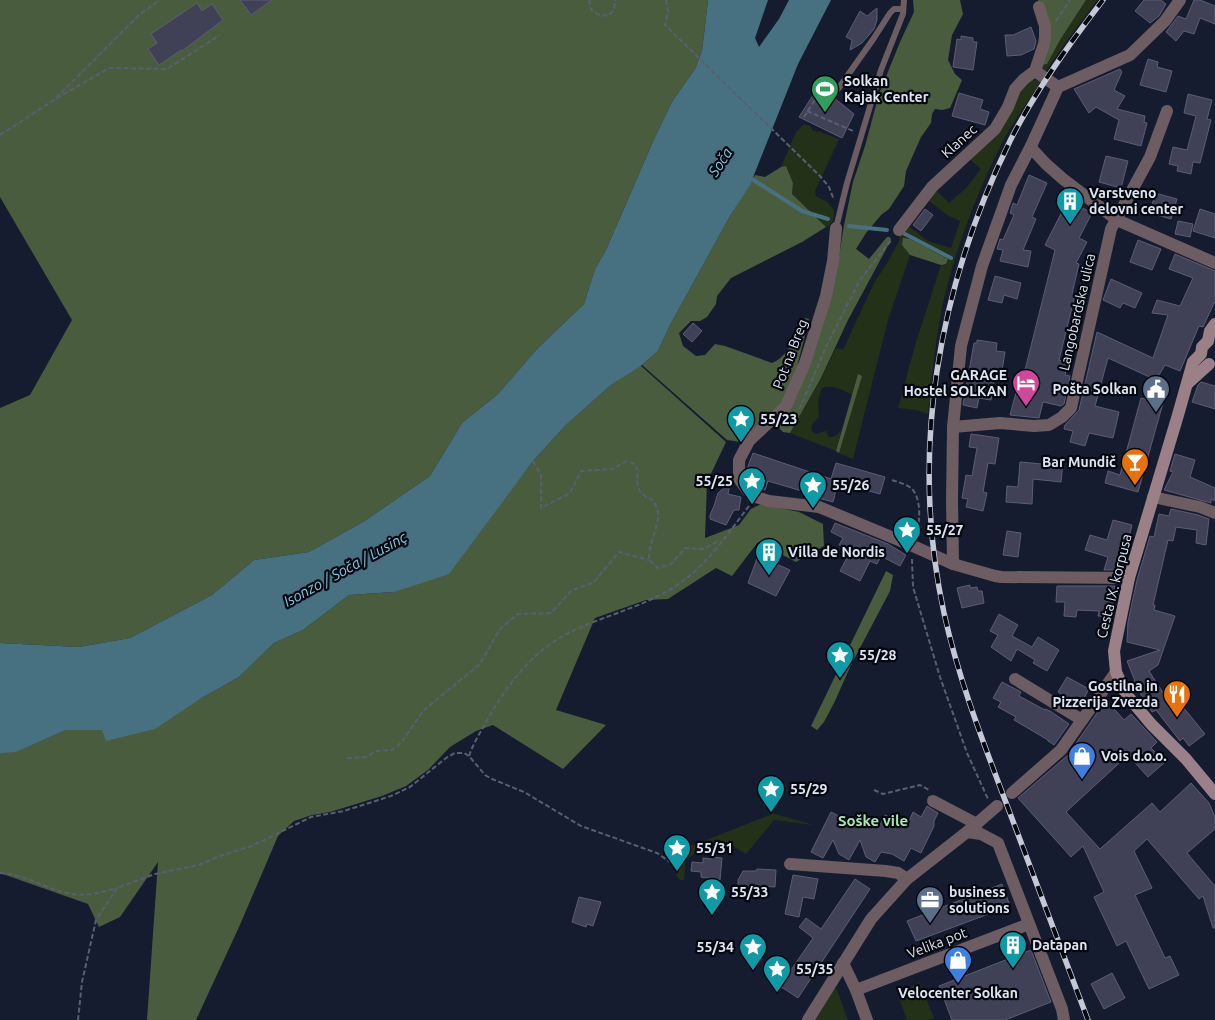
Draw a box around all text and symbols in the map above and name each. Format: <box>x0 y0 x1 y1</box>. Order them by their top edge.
place label: Solkan Kajak Center <box>844 73 929 105</box>
sports icon: Solkan Kajak Center <box>810 74 840 113</box>
street label: Klanec <box>938 121 980 161</box>
water label: Soča <box>704 144 735 180</box>
place label: Varstveno delovni center <box>1089 185 1184 217</box>
building icon: Varstveno delovni center <box>1055 186 1085 225</box>
street label: Langobardska ulica <box>1056 252 1098 372</box>
street label: Pot na Breg <box>769 317 811 391</box>
place label: GARAGE Hostel SOLKAN <box>904 367 1007 399</box>
hotel icon: GARAGE Hostel SOLKAN <box>1011 368 1041 407</box>
public building icon: Pošta Solkan <box>1141 374 1171 413</box>
place label: Pošta Solkan <box>1052 381 1137 397</box>
place icon: 55/23 <box>726 404 756 443</box>
place label: 55/23 <box>760 411 797 427</box>
bar icon: Bar Mundič <box>1120 447 1150 486</box>
place label: Bar Mundič <box>1042 454 1116 470</box>
place icon: 55/25 <box>737 466 767 505</box>
place icon: 55/26 <box>798 470 828 509</box>
place label: 55/25 <box>696 473 733 489</box>
place label: 55/26 <box>832 477 870 493</box>
place icon: 55/27 <box>892 515 922 554</box>
place label: 55/27 <box>926 522 964 538</box>
water label: Isonzo / Soča / Lusinç <box>280 528 410 610</box>
street label: Cesta IX. korpusa <box>1093 532 1135 640</box>
building icon: Villa de Nordis <box>754 537 784 576</box>
place label: Villa de Nordis <box>788 544 885 560</box>
place icon: 55/28 <box>825 640 855 679</box>
place label: 55/28 <box>859 647 897 663</box>
place label: Gostilna in Pizzerija Zvezda <box>1052 678 1158 710</box>
restaurant icon: Gostilna in Pizzerija Zvezda <box>1162 679 1192 718</box>
shop icon: Vois d.o.o. <box>1067 741 1097 780</box>
place label: Vois d.o.o. <box>1101 748 1167 764</box>
place icon: 55/29 <box>756 774 786 813</box>
place label: 55/29 <box>790 781 828 797</box>
district label: Soške vile <box>838 812 908 829</box>
place icon: 55/31 <box>662 833 692 872</box>
place label: 55/31 <box>696 840 733 856</box>
place icon: 55/33 <box>697 877 727 916</box>
place label: 55/33 <box>731 884 768 900</box>
place label: business solutions <box>949 884 1010 916</box>
office icon: business solutions <box>915 885 945 924</box>
street label: Velika pot <box>905 924 970 962</box>
building icon: Datapan <box>998 930 1028 969</box>
place icon: 55/34 <box>738 932 768 971</box>
place label: Datapan <box>1032 937 1087 953</box>
place label: 55/34 <box>697 939 734 955</box>
shop icon: Velocenter Solkan <box>943 945 973 984</box>
place icon: 55/35 <box>762 954 792 993</box>
place label: 55/35 <box>796 961 834 977</box>
place label: Velocenter Solkan <box>898 985 1018 1001</box>

